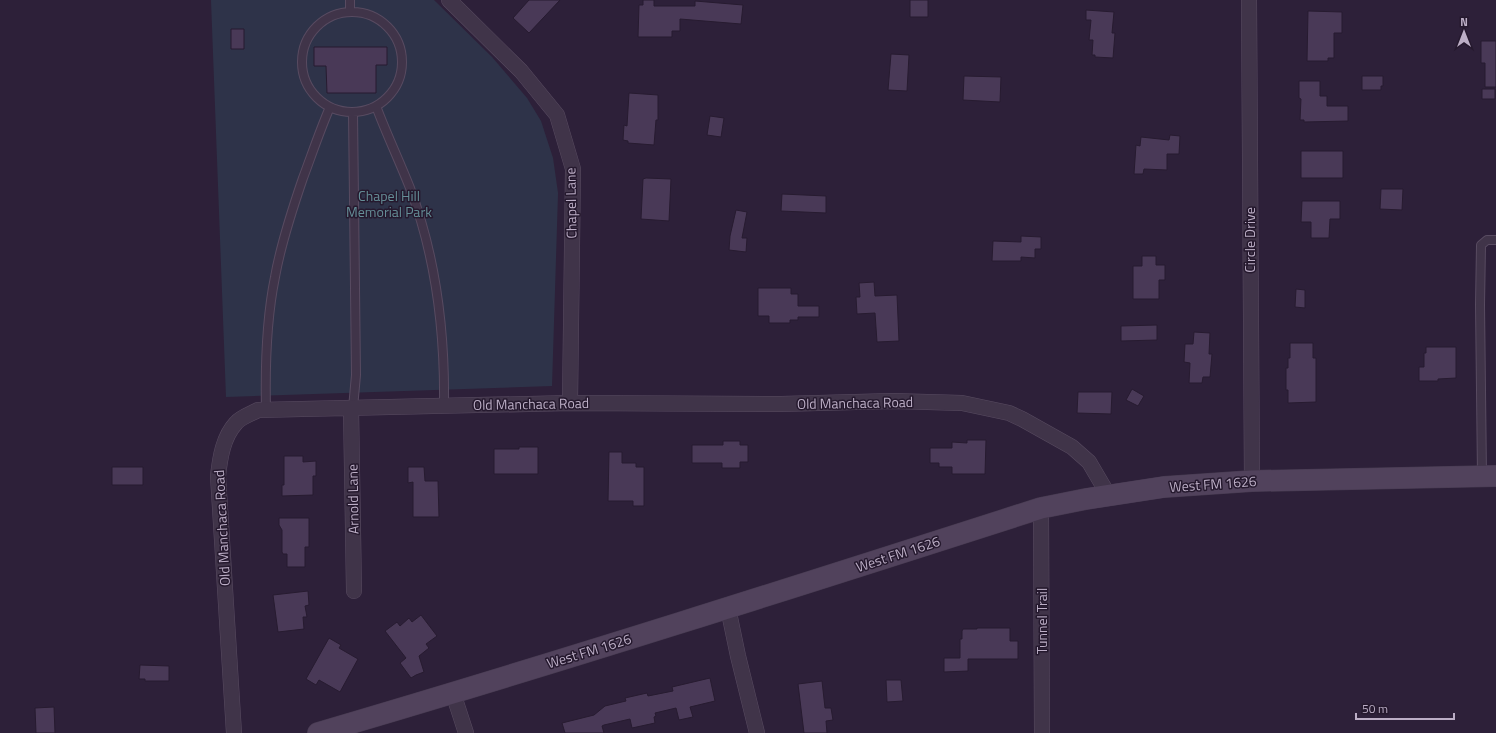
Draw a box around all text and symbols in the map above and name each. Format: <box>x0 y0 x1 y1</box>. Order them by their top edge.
north arrow <box>1444 12 1484 52</box>
text: N <box>1460 14 1468 30</box>
street label: Chapel Lane <box>559 167 582 239</box>
park label: Chapel Hill Memorial Park <box>346 185 432 222</box>
street label: Circle Drive <box>1239 207 1260 273</box>
street label: Old Manchaca Road <box>797 391 913 414</box>
street label: Old Manchaca Road <box>473 392 589 415</box>
street label: Arnold Lane <box>341 464 364 534</box>
street label: Old Manchaca Road <box>208 469 235 587</box>
street label: West FM 1626 <box>1169 470 1257 497</box>
street label: West FM 1626 <box>853 530 943 577</box>
street label: Tunnel Trail <box>1031 588 1052 654</box>
street label: West FM 1626 <box>544 628 634 673</box>
scale bar <box>1356 695 1454 721</box>
text: 50 m <box>1362 699 1388 718</box>

